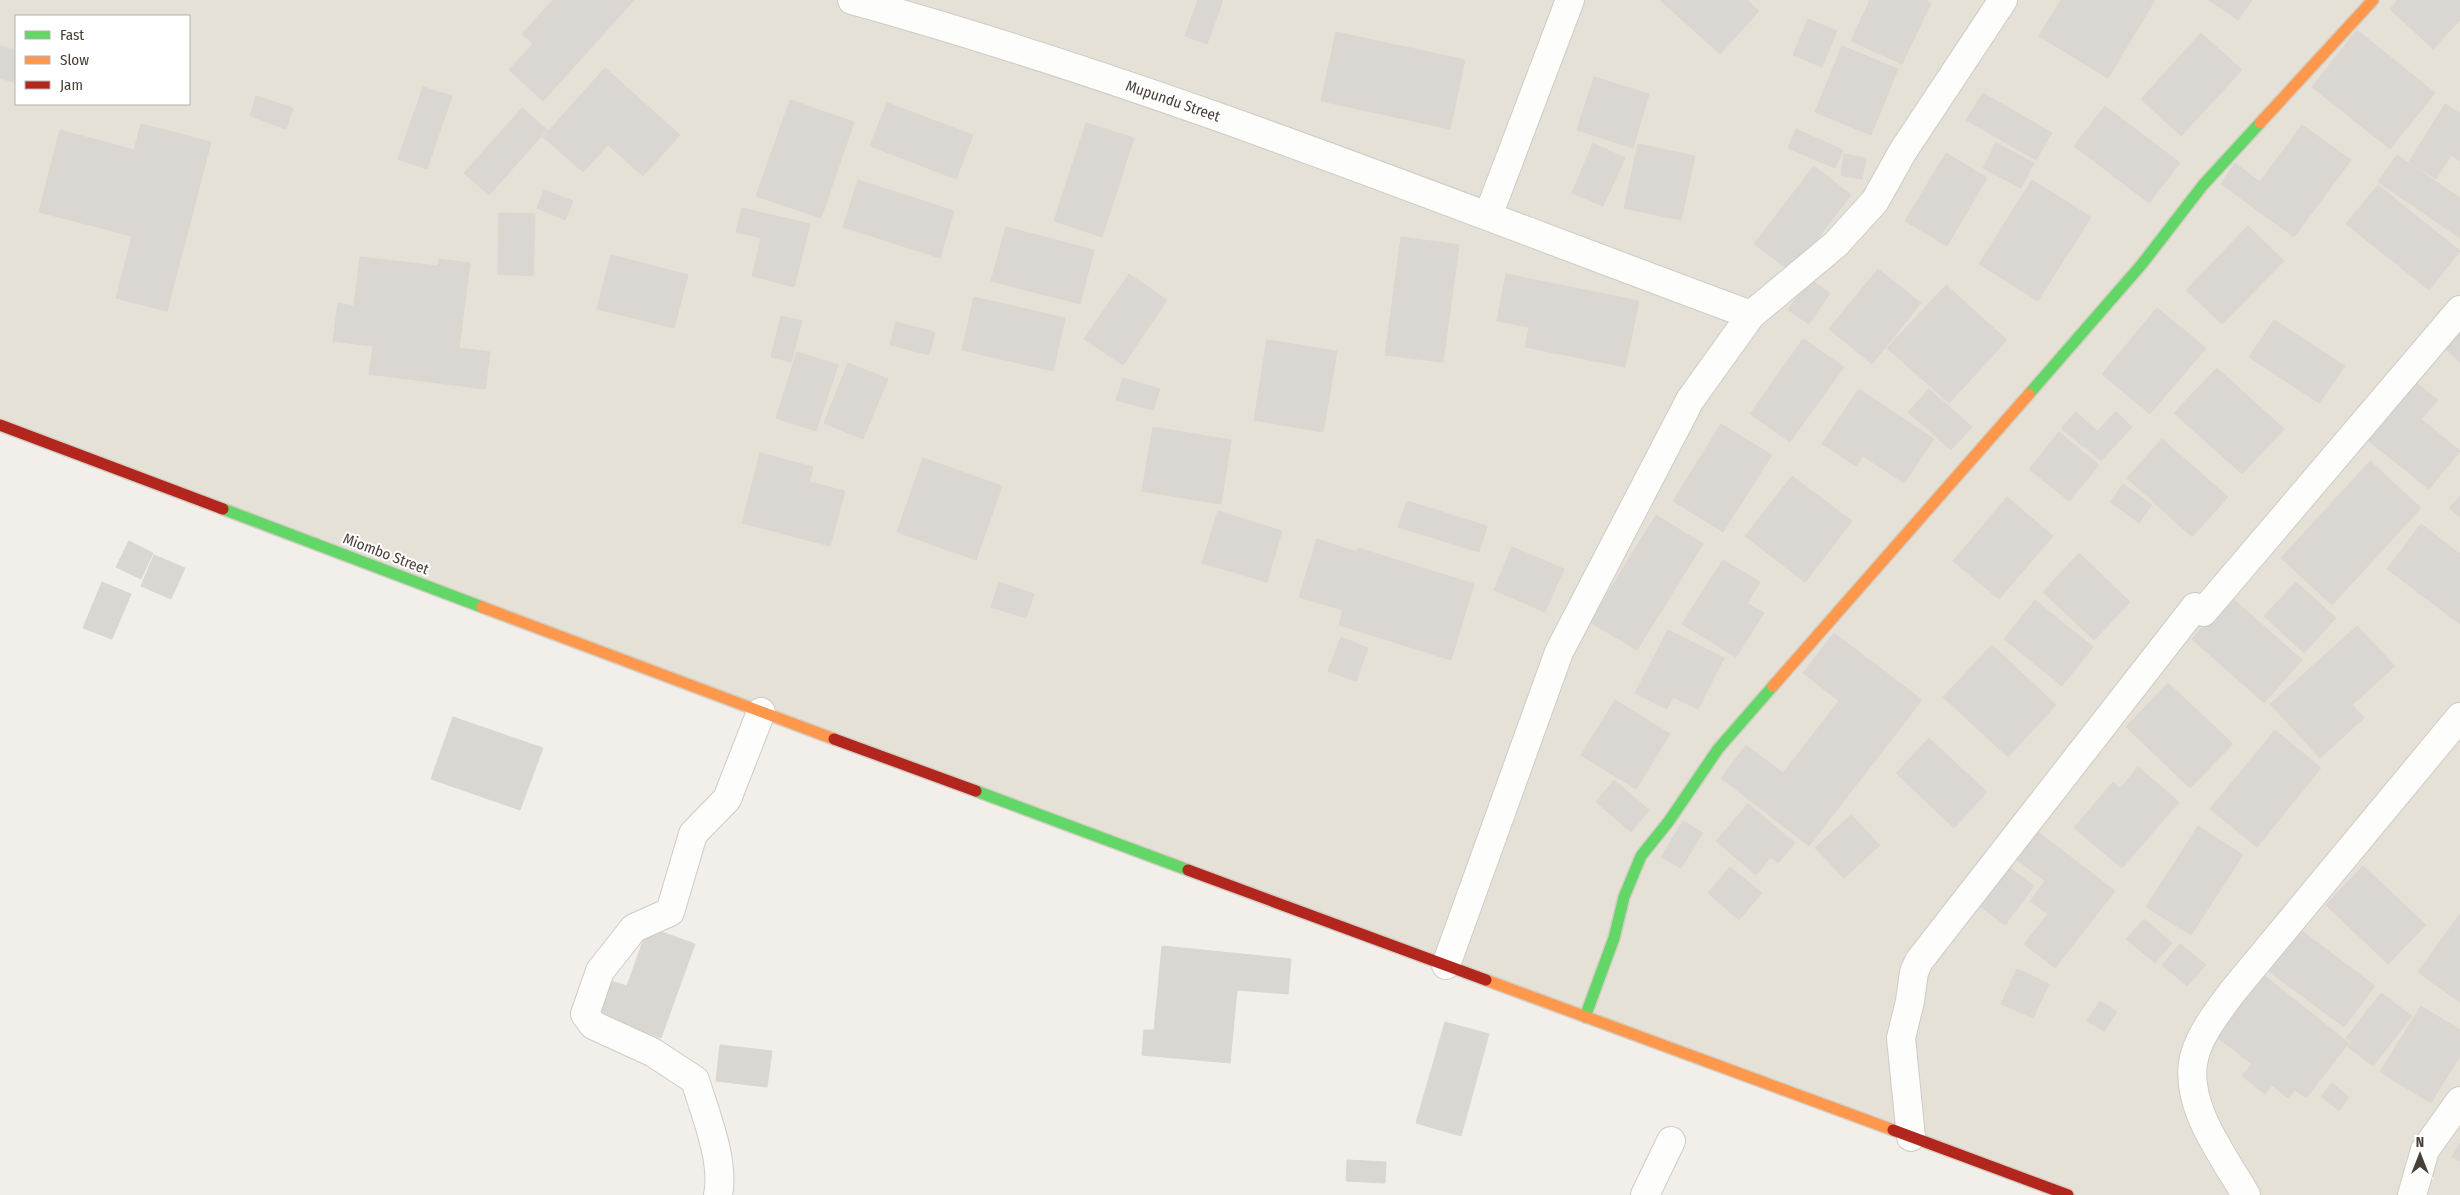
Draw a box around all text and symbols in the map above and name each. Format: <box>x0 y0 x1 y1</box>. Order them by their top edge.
legend <box>15 15 190 105</box>
text: Fast <box>60 26 84 44</box>
text: Slow <box>60 51 89 69</box>
text: Jam <box>60 76 83 94</box>
street label: Mupundu Street <box>1123 76 1223 126</box>
street label: Miombo Street <box>341 529 431 579</box>
north arrow <box>2395 1130 2445 1180</box>
text: N <box>2416 1134 2424 1151</box>

